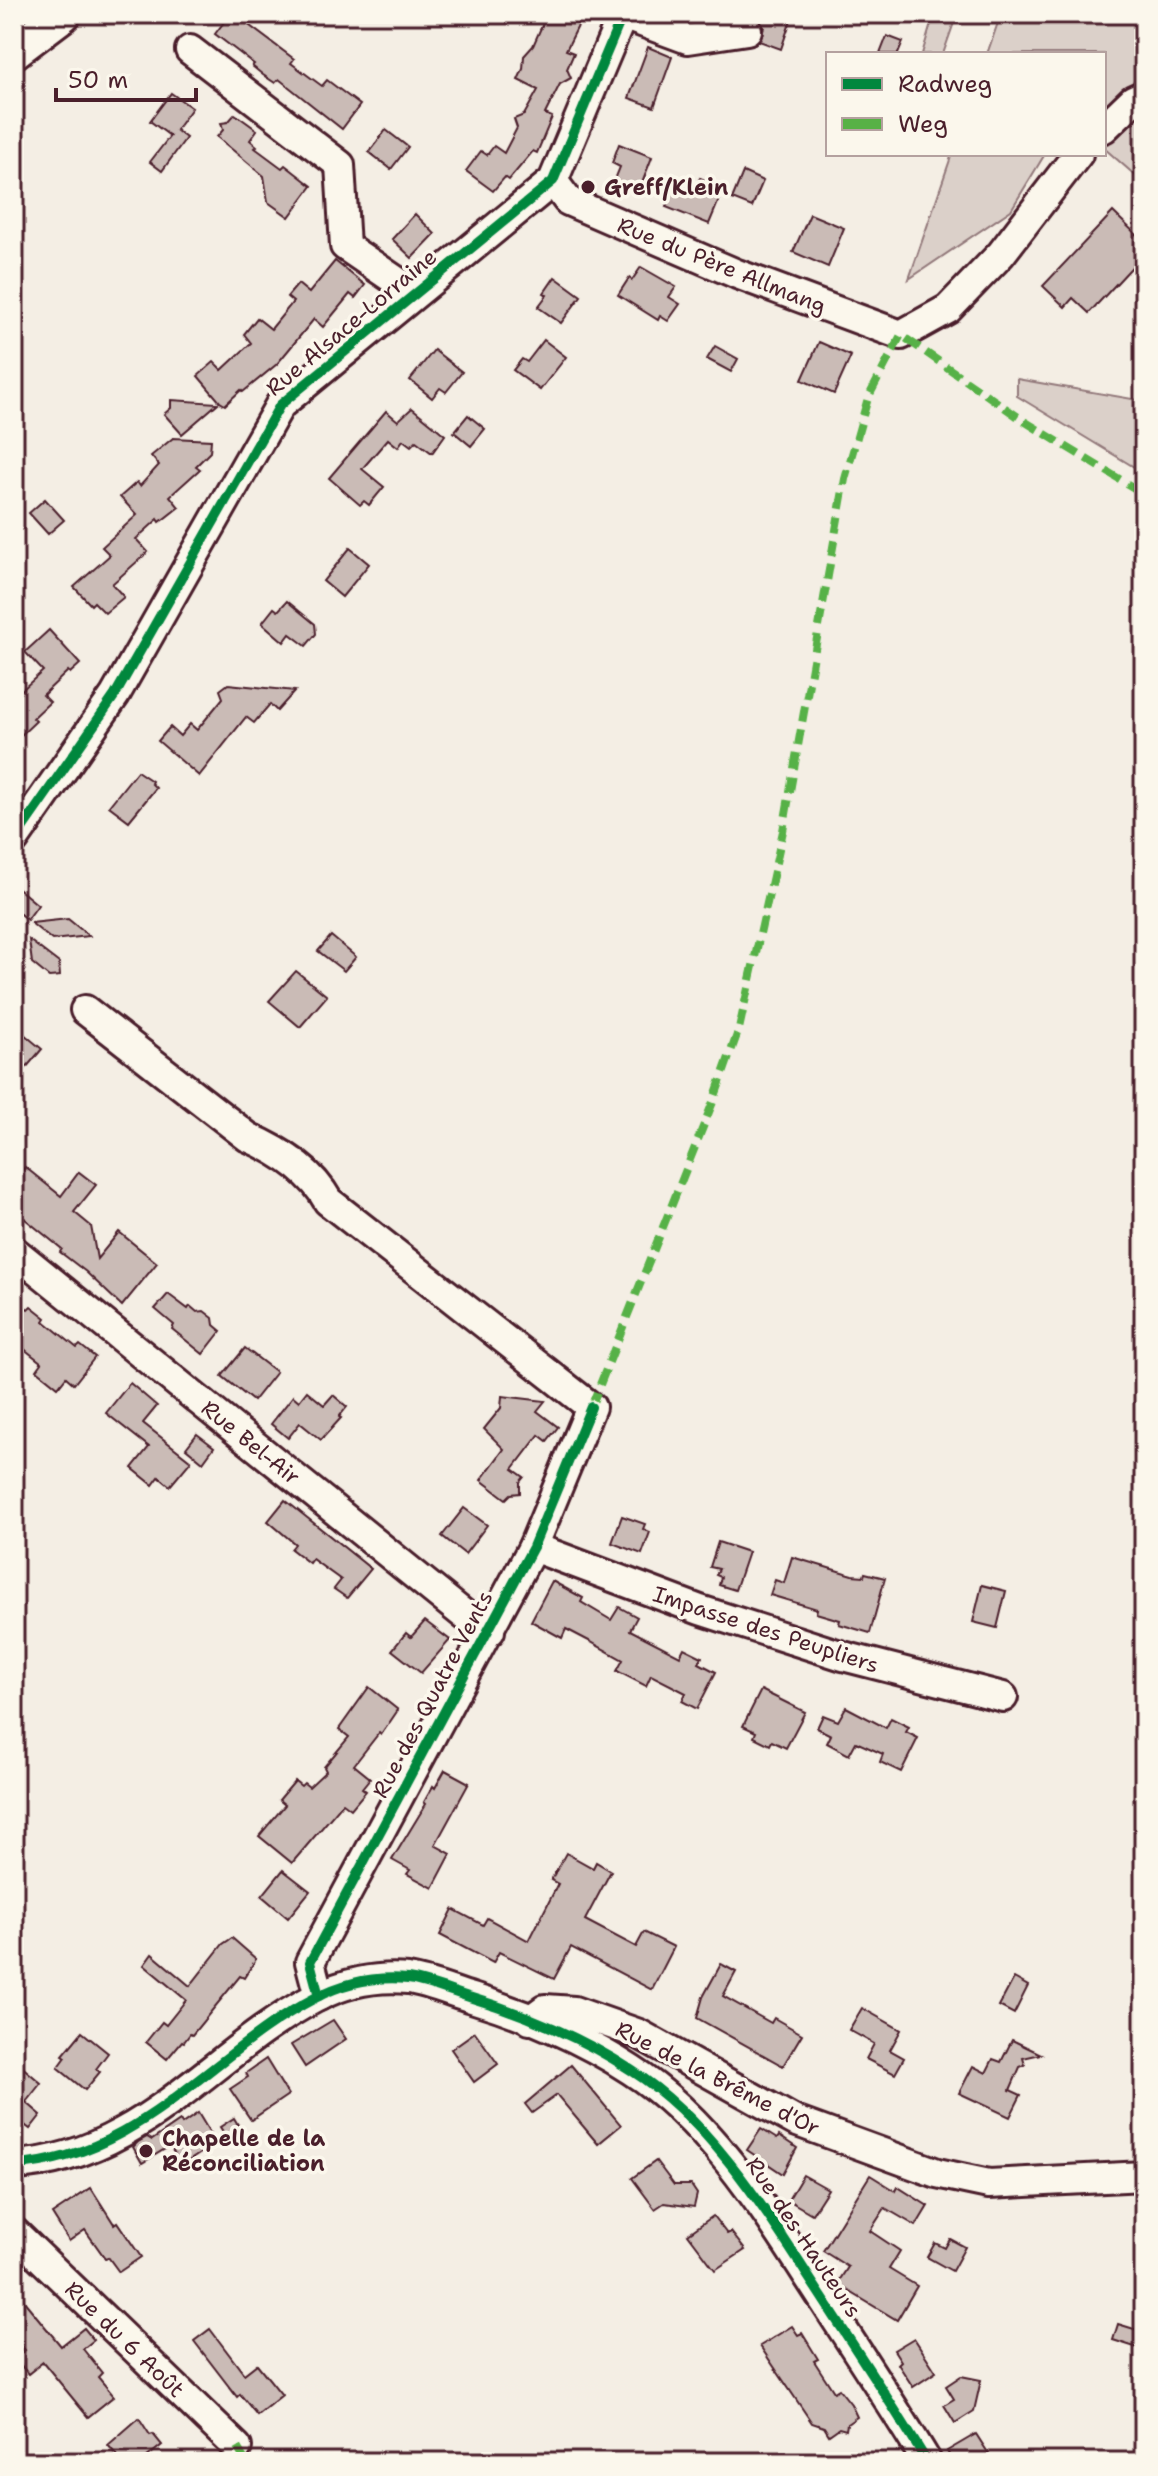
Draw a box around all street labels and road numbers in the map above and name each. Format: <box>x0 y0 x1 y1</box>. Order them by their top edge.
street label: Rue du Père Allmang <box>613 210 831 321</box>
street label: Rue Alsace-Lorraine <box>260 242 443 402</box>
street label: Rue Bel-Air <box>195 1394 306 1491</box>
street label: Impasse des Peupliers <box>649 1579 882 1680</box>
street label: Rue des Quatre Vents <box>365 1586 499 1803</box>
street label: Rue de la Brême d'Or <box>611 2014 825 2143</box>
street label: Rue des Hauteurs <box>739 2151 868 2323</box>
street label: Rue du 6 Août <box>59 2275 191 2404</box>

